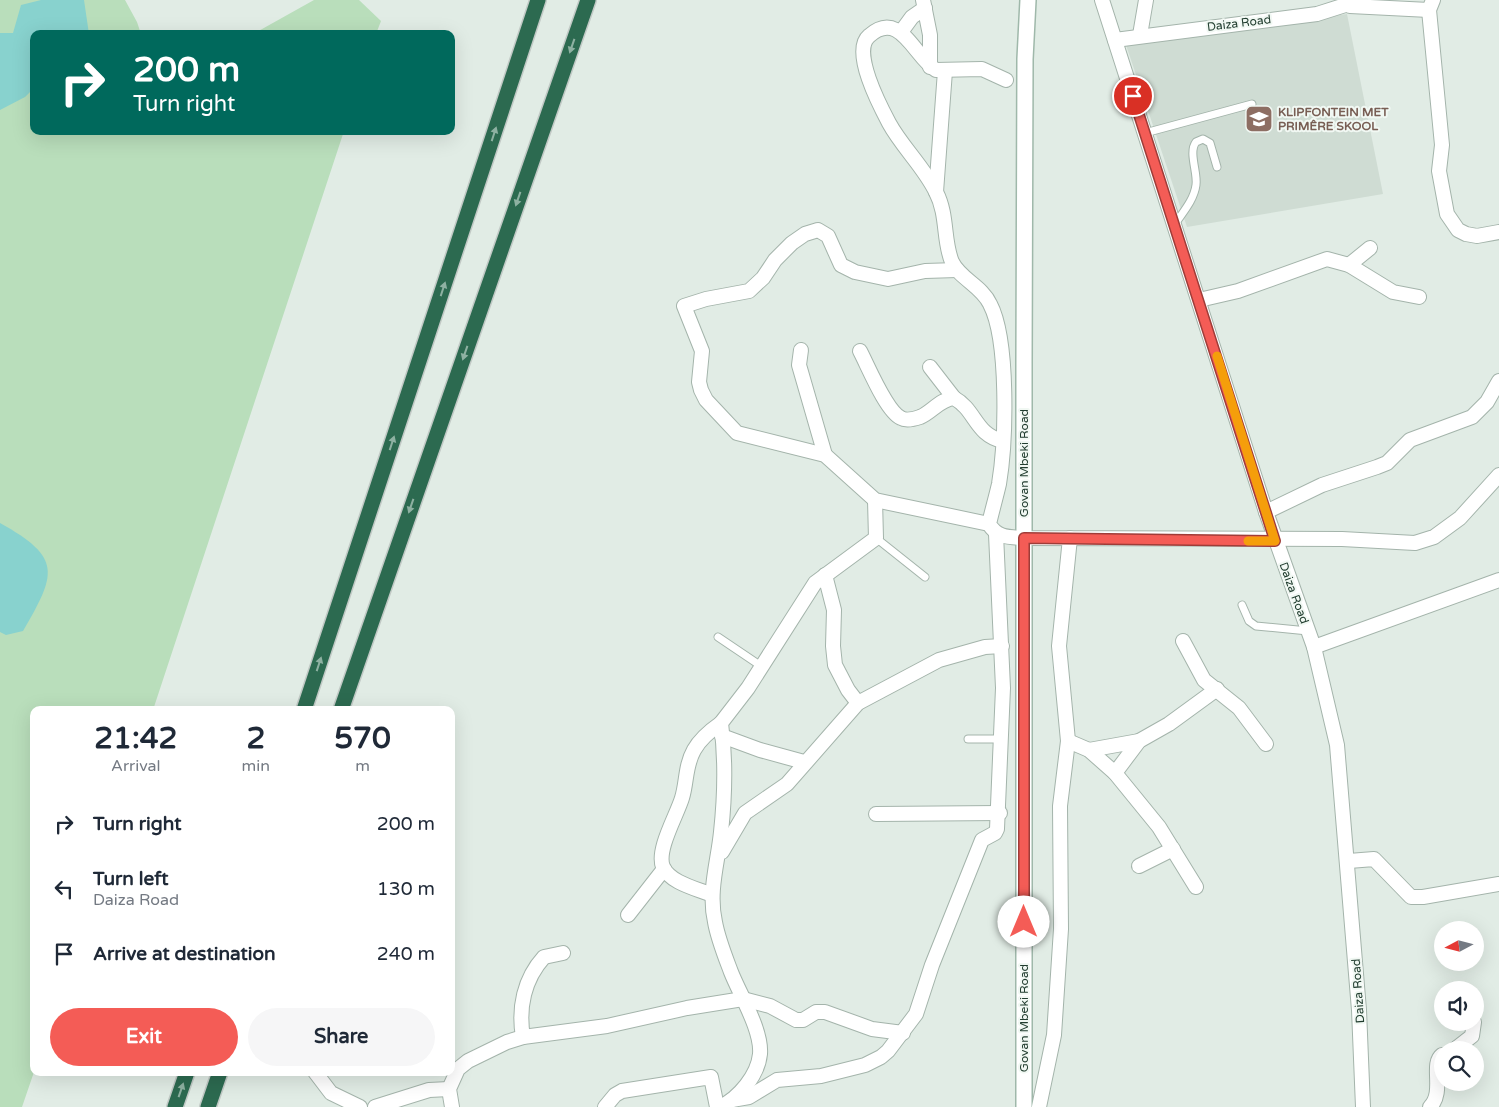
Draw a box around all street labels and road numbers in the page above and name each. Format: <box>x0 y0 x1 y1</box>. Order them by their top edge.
street label: Daiza Road <box>1206 12 1272 34</box>
street label: Govan Mbeki Road <box>1017 409 1031 517</box>
street label: Daiza Road <box>1276 560 1312 626</box>
street label: Daiza Road <box>1349 958 1367 1024</box>
street label: Govan Mbeki Road <box>1017 964 1031 1072</box>

